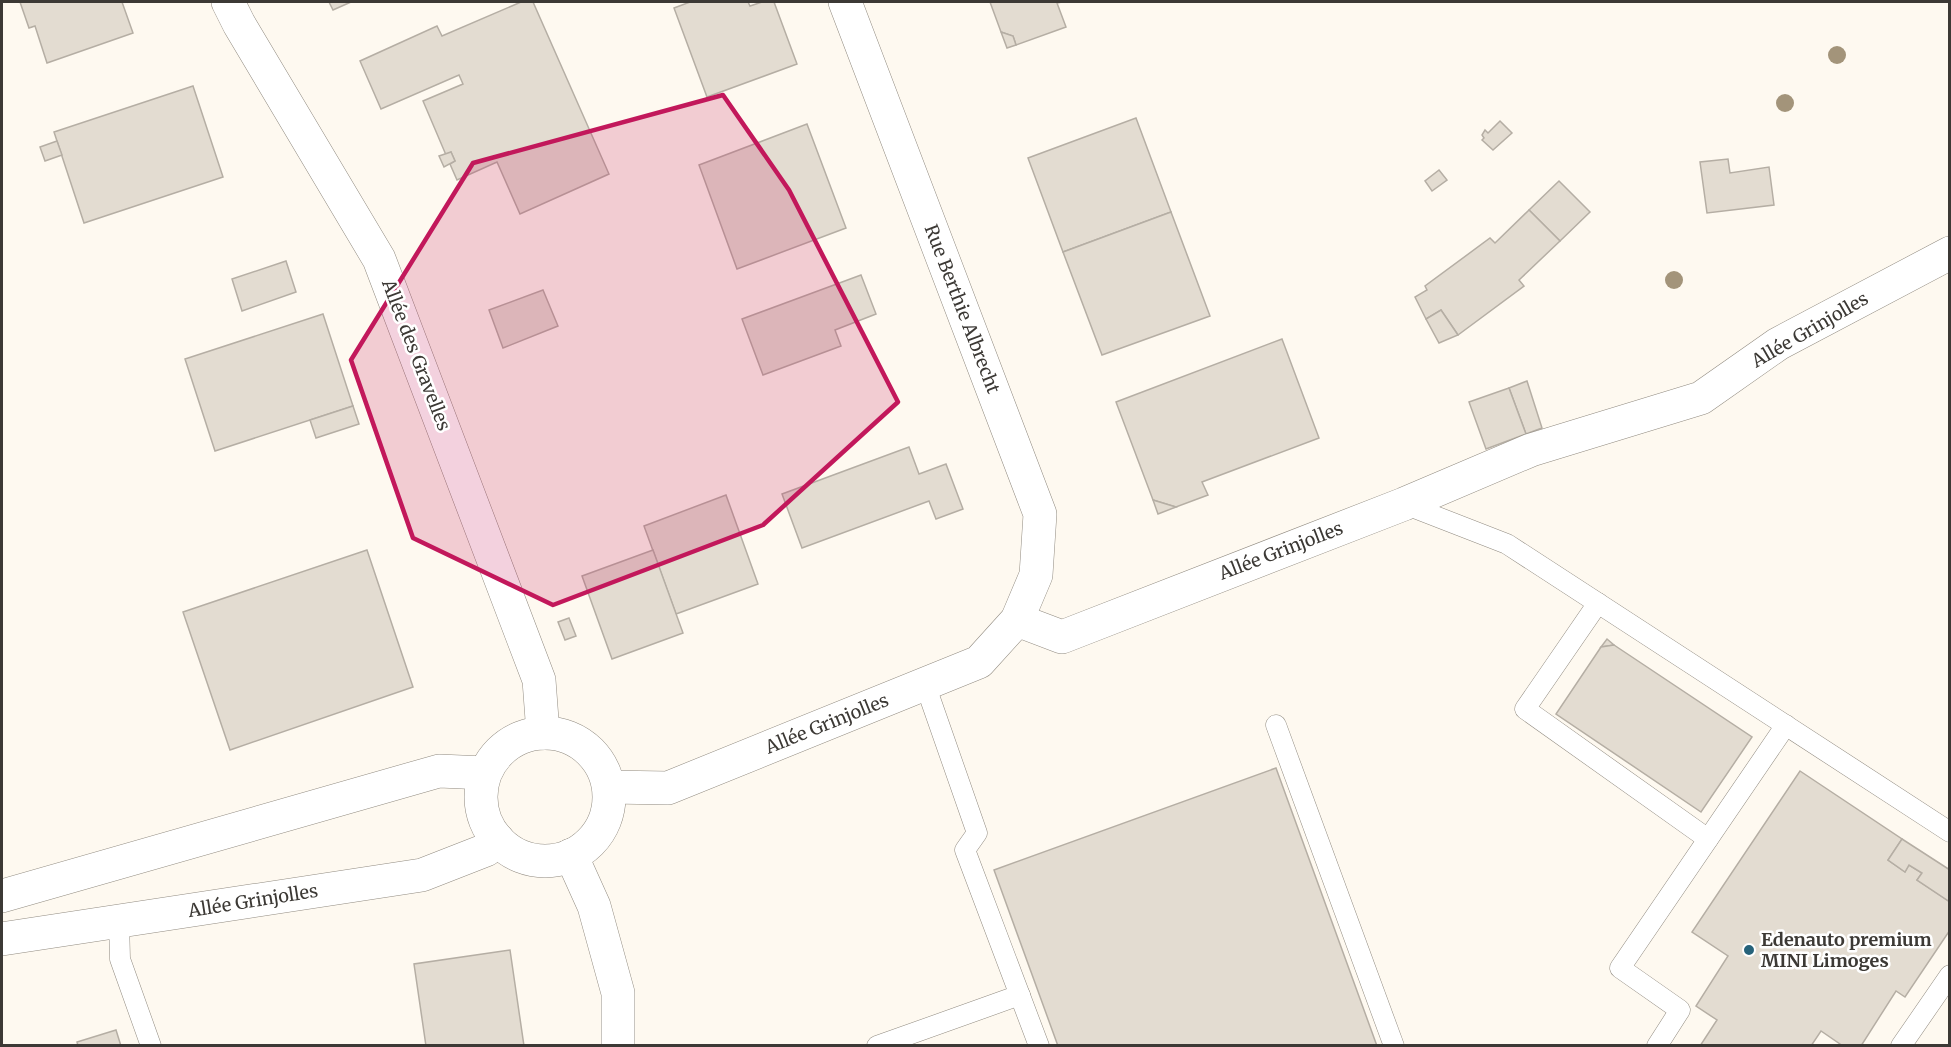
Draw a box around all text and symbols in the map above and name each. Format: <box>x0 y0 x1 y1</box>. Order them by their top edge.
street label: Rue Berthie Albrecht <box>920 221 1005 397</box>
street label: Allée des Gravelles <box>377 275 456 434</box>
street label: Allée Grinjolles <box>1746 287 1872 373</box>
street label: Allée Grinjolles <box>1215 516 1346 585</box>
street label: Allée Grinjolles <box>761 688 892 759</box>
street label: Allée Grinjolles <box>185 879 320 922</box>
place label: Edenauto premium MINI Limoges <box>1761 928 1932 972</box>
marker: Edenauto premium MINI Limoges <box>1742 943 1756 957</box>

